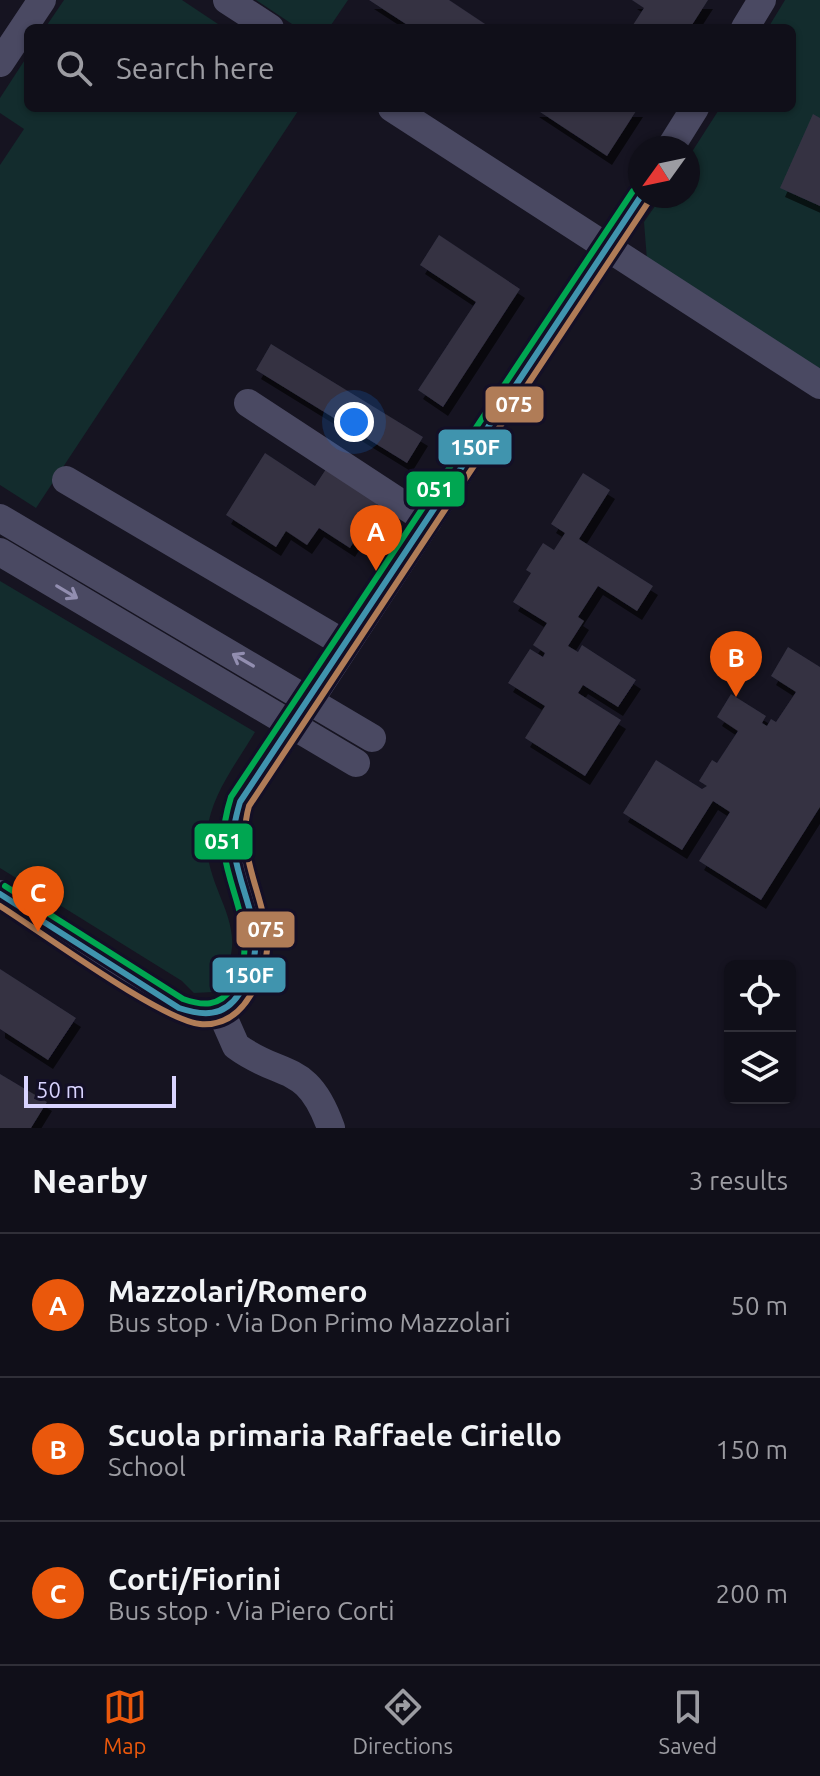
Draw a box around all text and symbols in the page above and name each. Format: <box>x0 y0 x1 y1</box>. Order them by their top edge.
search box <box>24 24 796 112</box>
icon: search <box>52 46 96 90</box>
text: Search here <box>116 51 275 85</box>
north arrow <box>628 136 700 208</box>
line badge: 075 <box>484 385 545 424</box>
text: 075 <box>495 391 533 416</box>
your location <box>334 402 374 442</box>
line badge: 150F <box>437 428 513 466</box>
text: 150F <box>450 434 500 459</box>
line badge: 051 <box>405 470 466 508</box>
text: 051 <box>416 476 454 501</box>
pin: A <box>350 505 402 571</box>
one-way arrow <box>55 584 78 600</box>
pin: B <box>710 631 762 697</box>
one-way arrow <box>232 652 255 668</box>
line badge: 051 <box>193 822 254 861</box>
text: 051 <box>204 828 242 853</box>
pin: C <box>12 866 64 932</box>
line badge: 075 <box>235 910 296 949</box>
text: 075 <box>247 916 285 941</box>
line badge: 150F <box>211 956 287 994</box>
map controls <box>724 960 796 1104</box>
button: locate <box>724 960 796 1032</box>
text: 150F <box>224 962 274 987</box>
button: layers <box>724 1032 796 1104</box>
scale bar <box>24 1072 176 1108</box>
text: 50 m <box>36 1077 85 1102</box>
text: Nearby <box>32 1161 147 1199</box>
text: 3 results <box>689 1166 788 1195</box>
text: Mazzolari/Romero <box>108 1274 368 1308</box>
text: A <box>49 1291 67 1320</box>
text: 50 m <box>730 1291 788 1320</box>
text: Bus stop · Via Don Primo Mazzolari <box>108 1308 511 1337</box>
text: Scuola primaria Raffaele Ciriello <box>108 1418 562 1452</box>
text: B <box>49 1435 67 1464</box>
text: 150 m <box>716 1435 788 1464</box>
text: School <box>108 1452 186 1481</box>
text: Corti/Fiorini <box>108 1562 281 1596</box>
text: C <box>50 1579 66 1608</box>
text: 200 m <box>716 1579 788 1608</box>
text: Bus stop · Via Piero Corti <box>108 1596 394 1625</box>
tab: Map <box>103 1685 147 1758</box>
tab: Directions <box>352 1685 453 1758</box>
tab: Saved <box>659 1685 717 1758</box>

